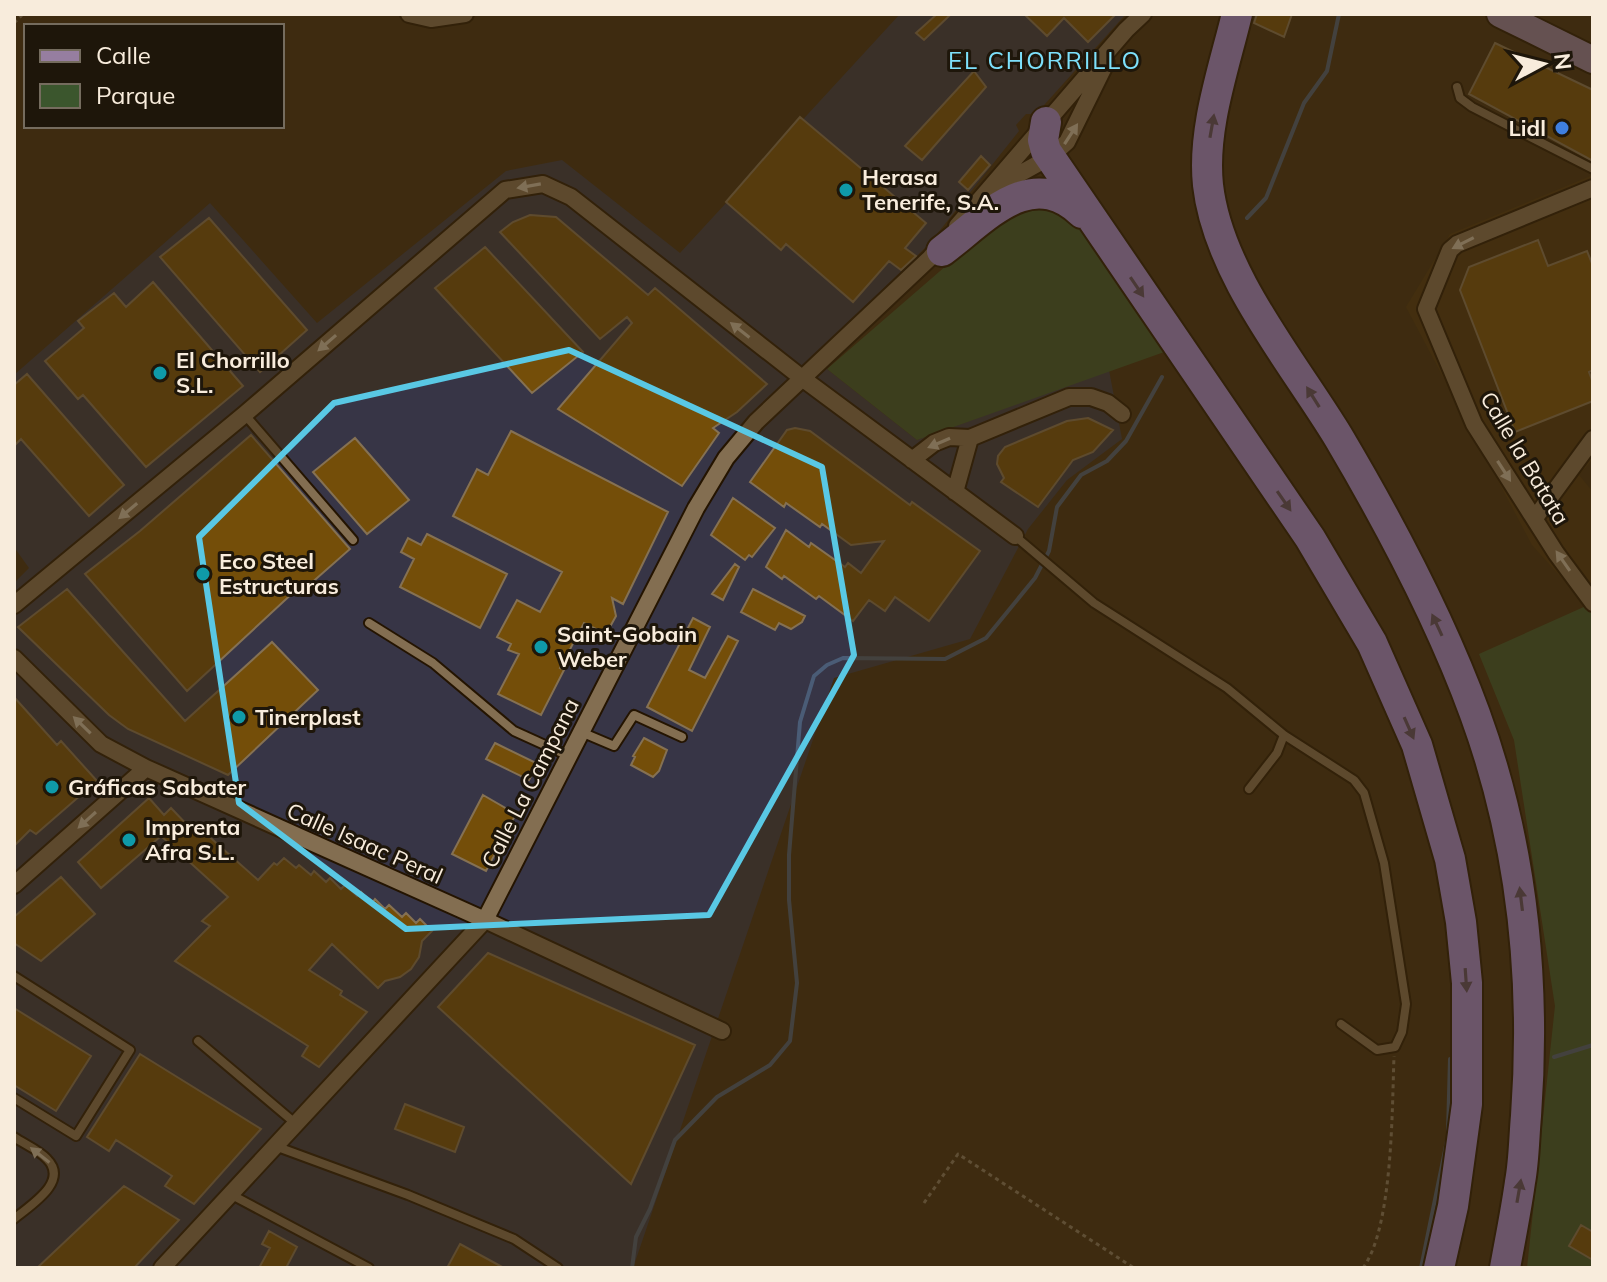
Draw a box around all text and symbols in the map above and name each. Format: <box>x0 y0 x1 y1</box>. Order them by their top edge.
legend <box>24 24 284 128</box>
north arrow <box>1503 24 1583 104</box>
text: Calle <box>96 40 151 70</box>
district label: EL CHORRILLO <box>948 45 1142 75</box>
text: N <box>1548 52 1578 72</box>
text: Parque <box>96 80 175 110</box>
one-way arrow <box>1206 113 1219 138</box>
place label: Lidl <box>1509 114 1546 142</box>
marker: Lidl <box>1553 119 1571 137</box>
one-way arrow <box>1063 124 1078 145</box>
place label: Herasa Tenerife, S.A. <box>862 163 999 216</box>
one-way arrow <box>517 180 542 193</box>
marker: Herasa Tenerife, S.A. <box>837 181 855 199</box>
one-way arrow <box>1452 236 1475 249</box>
one-way arrow <box>1129 276 1144 297</box>
one-way arrow <box>730 322 750 339</box>
one-way arrow <box>317 334 336 352</box>
place label: El Chorrillo S.L. <box>176 346 290 399</box>
marker: El Chorrillo S.L. <box>151 364 169 382</box>
one-way arrow <box>1306 386 1320 408</box>
street label: Calle la Batata <box>1474 386 1576 530</box>
one-way arrow <box>927 436 951 449</box>
one-way arrow <box>1497 460 1511 482</box>
one-way arrow <box>1276 490 1291 511</box>
one-way arrow <box>118 502 138 519</box>
place label: Eco Steel Estructuras <box>219 547 339 600</box>
one-way arrow <box>1556 551 1571 572</box>
marker: Eco Steel Estructuras <box>194 565 212 583</box>
one-way arrow <box>1430 613 1444 637</box>
place label: Saint-Gobain Weber <box>557 620 697 673</box>
marker: Saint-Gobain Weber <box>532 638 550 656</box>
street label: Calle La Campana <box>475 693 585 873</box>
place label: Tinerplast <box>255 703 361 731</box>
marker: Tinerplast <box>230 708 248 726</box>
one-way arrow <box>73 716 92 735</box>
one-way arrow <box>1403 716 1416 740</box>
place label: Gráficas Sabater <box>68 773 246 801</box>
marker: Gráficas Sabater <box>43 778 61 796</box>
street label: Calle Isaac Peral <box>283 796 447 890</box>
one-way arrow <box>78 811 98 828</box>
place label: Imprenta Afra S.L. <box>145 813 240 866</box>
marker: Imprenta Afra S.L. <box>120 831 138 849</box>
one-way arrow <box>1514 887 1527 912</box>
one-way arrow <box>1460 968 1473 993</box>
one-way arrow <box>30 1148 50 1164</box>
one-way arrow <box>1513 1178 1525 1203</box>

